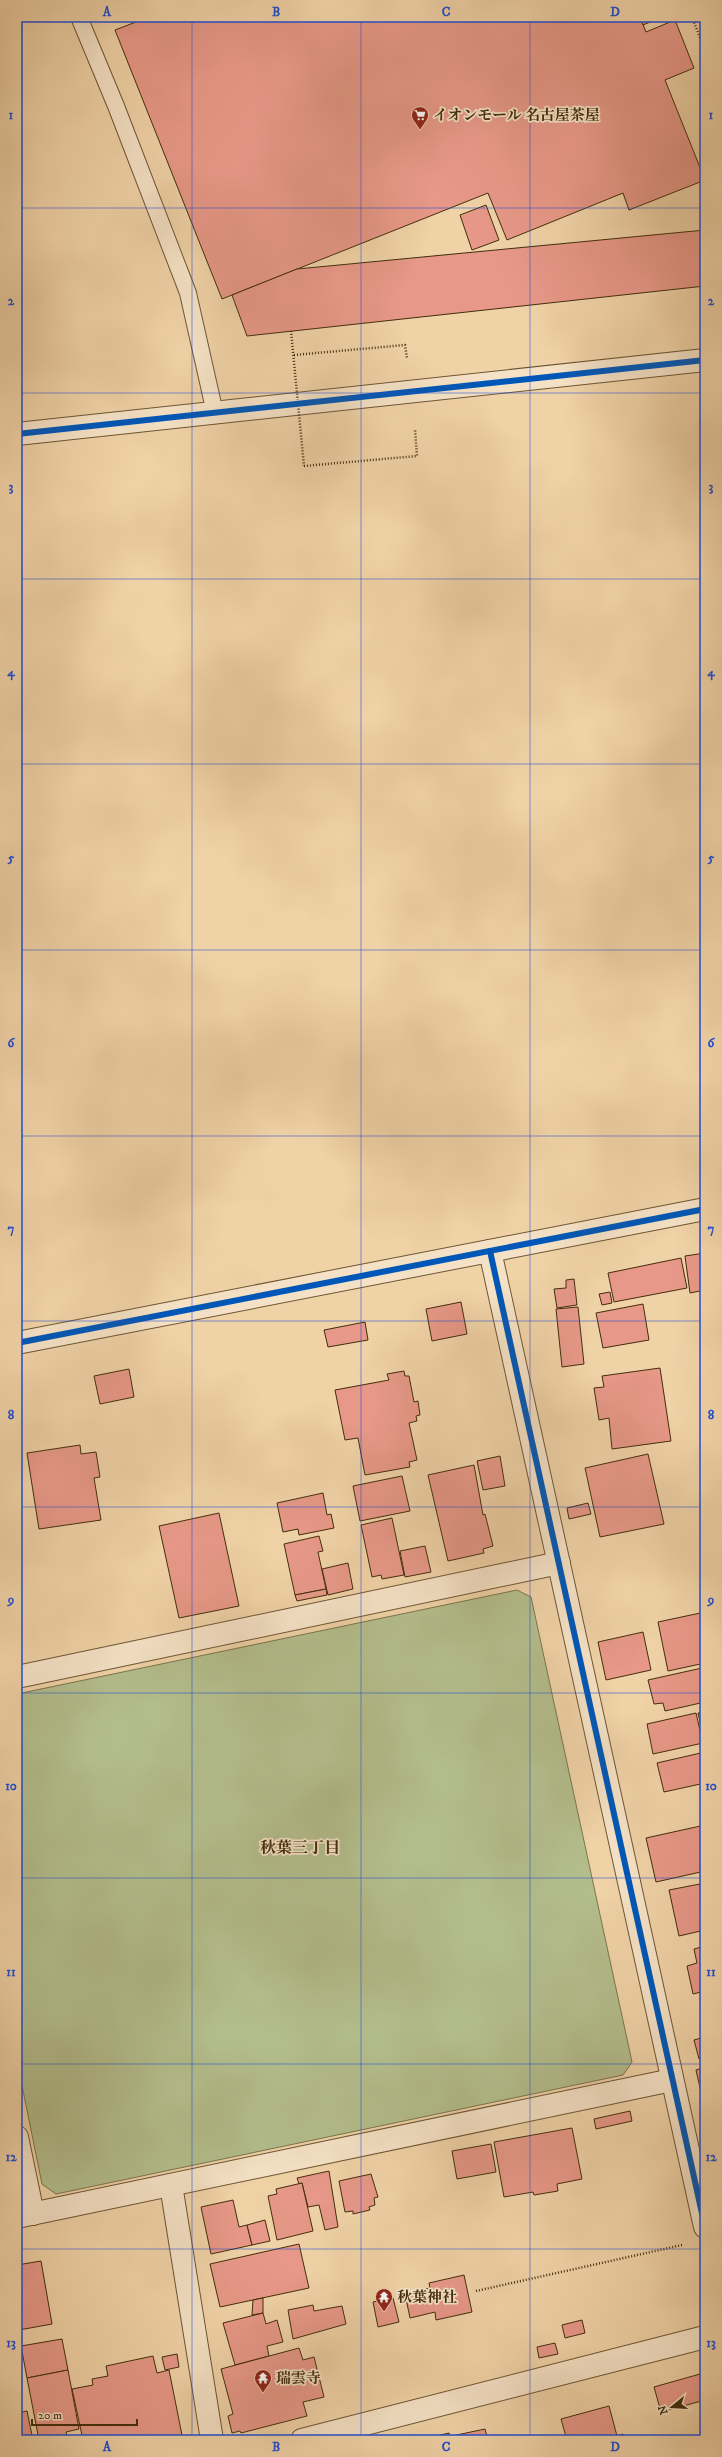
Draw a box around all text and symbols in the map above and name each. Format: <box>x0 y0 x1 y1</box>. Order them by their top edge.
text: A <box>102 4 112 20</box>
text: B <box>272 4 280 20</box>
text: C <box>442 4 451 20</box>
text: D <box>610 4 620 20</box>
supermarket icon: イオンモール 名古屋茶屋 <box>410 105 430 130</box>
place label: イオンモール 名古屋茶屋 <box>433 106 600 125</box>
text: 1 <box>9 107 14 123</box>
text: 1 <box>709 107 714 123</box>
text: 2 <box>8 293 15 309</box>
text: 2 <box>708 293 715 309</box>
text: 3 <box>9 479 14 495</box>
text: 3 <box>709 479 714 495</box>
text: 4 <box>6 664 15 681</box>
text: 4 <box>706 664 715 681</box>
text: 5 <box>7 850 15 866</box>
text: 5 <box>707 850 715 866</box>
text: 6 <box>8 1035 16 1051</box>
text: 6 <box>708 1035 716 1051</box>
text: 7 <box>8 1221 15 1237</box>
text: 7 <box>708 1221 715 1237</box>
text: 8 <box>8 1407 15 1423</box>
text: 8 <box>708 1407 715 1423</box>
text: 9 <box>7 1592 14 1608</box>
text: 9 <box>707 1592 714 1608</box>
text: 10 <box>5 1778 17 1794</box>
text: 10 <box>705 1778 717 1794</box>
district label: 秋葉三丁目 <box>260 1838 340 1858</box>
text: 11 <box>6 1964 16 1980</box>
text: 11 <box>706 1964 716 1980</box>
text: 12 <box>5 2149 17 2165</box>
text: 12 <box>705 2149 717 2165</box>
temple icon: 秋葉神社 <box>374 2287 394 2312</box>
place label: 秋葉神社 <box>397 2288 457 2307</box>
text: 13 <box>6 2335 16 2351</box>
text: 13 <box>706 2335 716 2351</box>
temple icon: 瑞雲寺 <box>253 2368 273 2393</box>
place label: 瑞雲寺 <box>276 2369 321 2388</box>
north arrow <box>652 2387 692 2427</box>
scale bar <box>32 2401 137 2427</box>
text: N <box>655 2403 671 2416</box>
text: 20 m <box>38 2408 62 2423</box>
text: A <box>102 2439 112 2455</box>
text: B <box>272 2439 280 2455</box>
text: C <box>442 2439 451 2455</box>
text: D <box>610 2439 620 2455</box>

